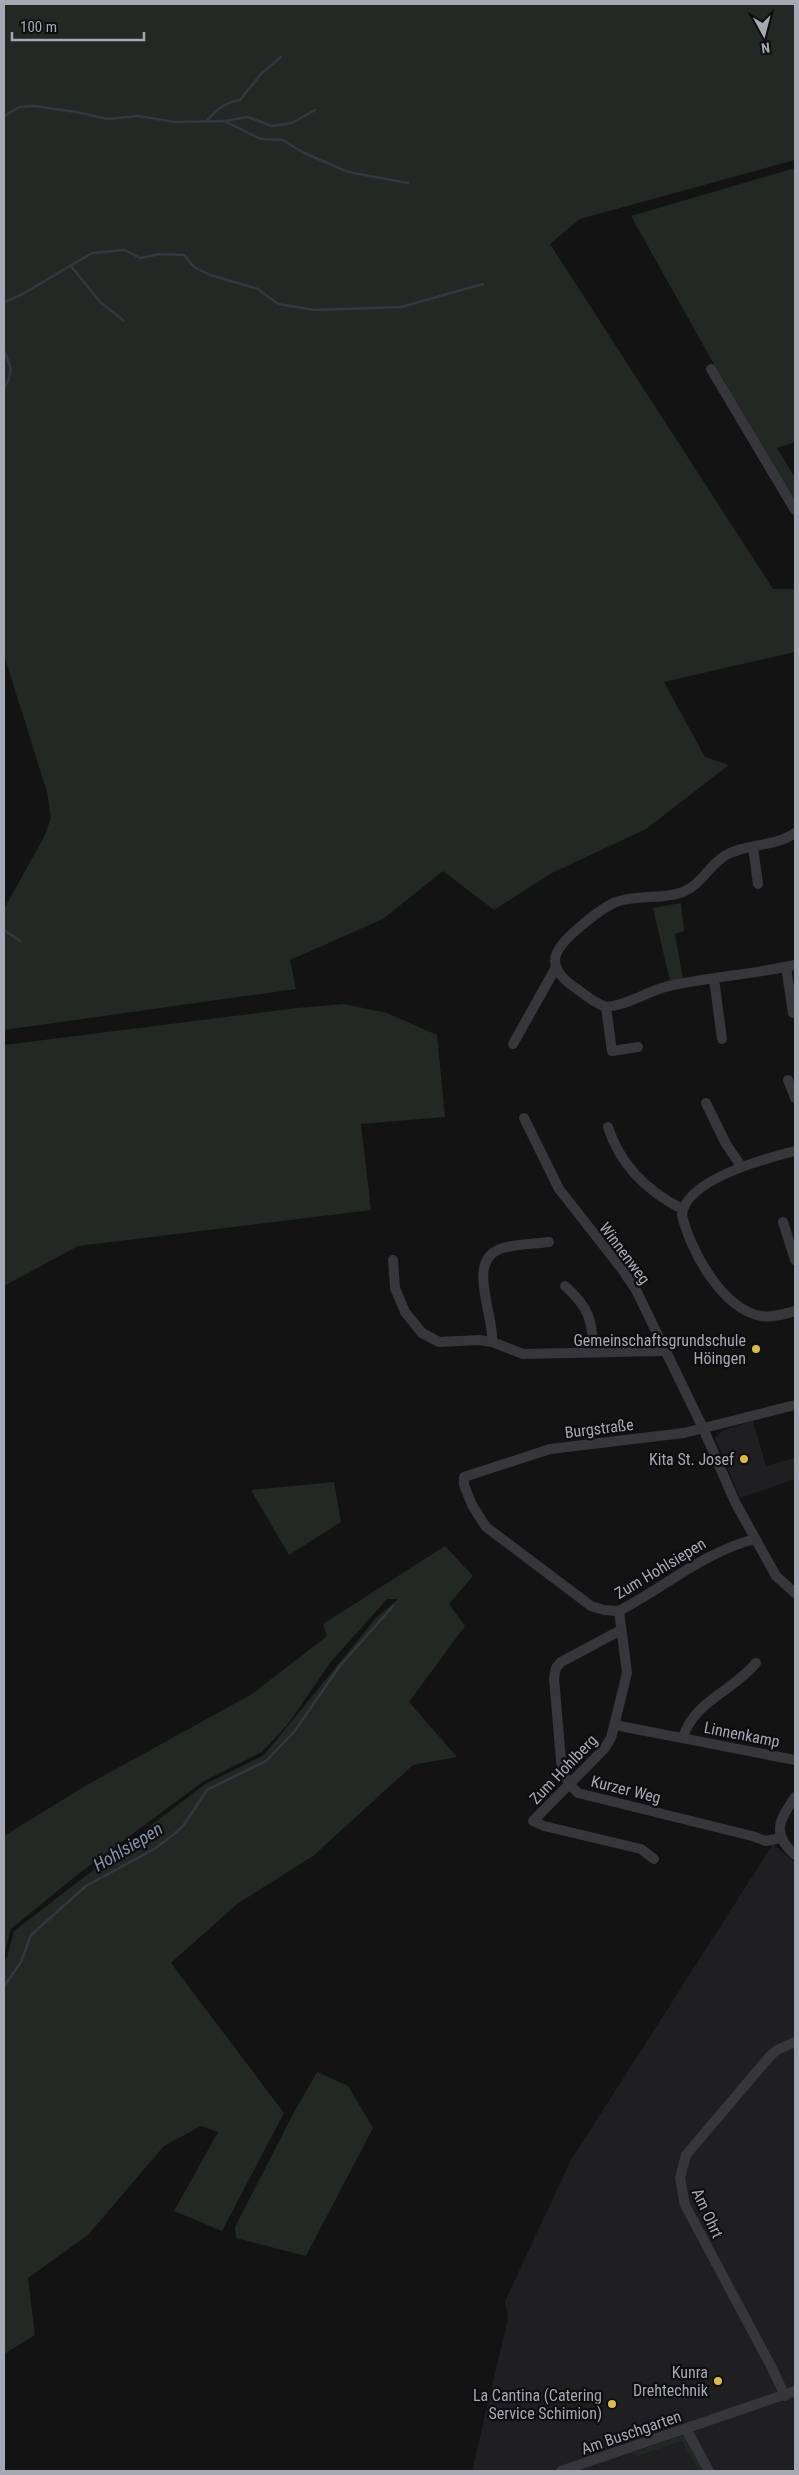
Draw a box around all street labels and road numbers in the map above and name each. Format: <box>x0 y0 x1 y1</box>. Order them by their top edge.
street label: Winnenweg <box>595 1219 654 1288</box>
street label: Burgstraße <box>564 1415 635 1442</box>
street label: Zum Hohlsiepen <box>611 1534 709 1603</box>
street label: Linnenkamp <box>702 1718 782 1751</box>
street label: Zum Hohlberg <box>526 1731 601 1808</box>
street label: Kurzer Weg <box>589 1772 663 1807</box>
street label: Am Ohrt <box>688 2185 727 2241</box>
street label: Am Buschgarten <box>579 2406 684 2458</box>

